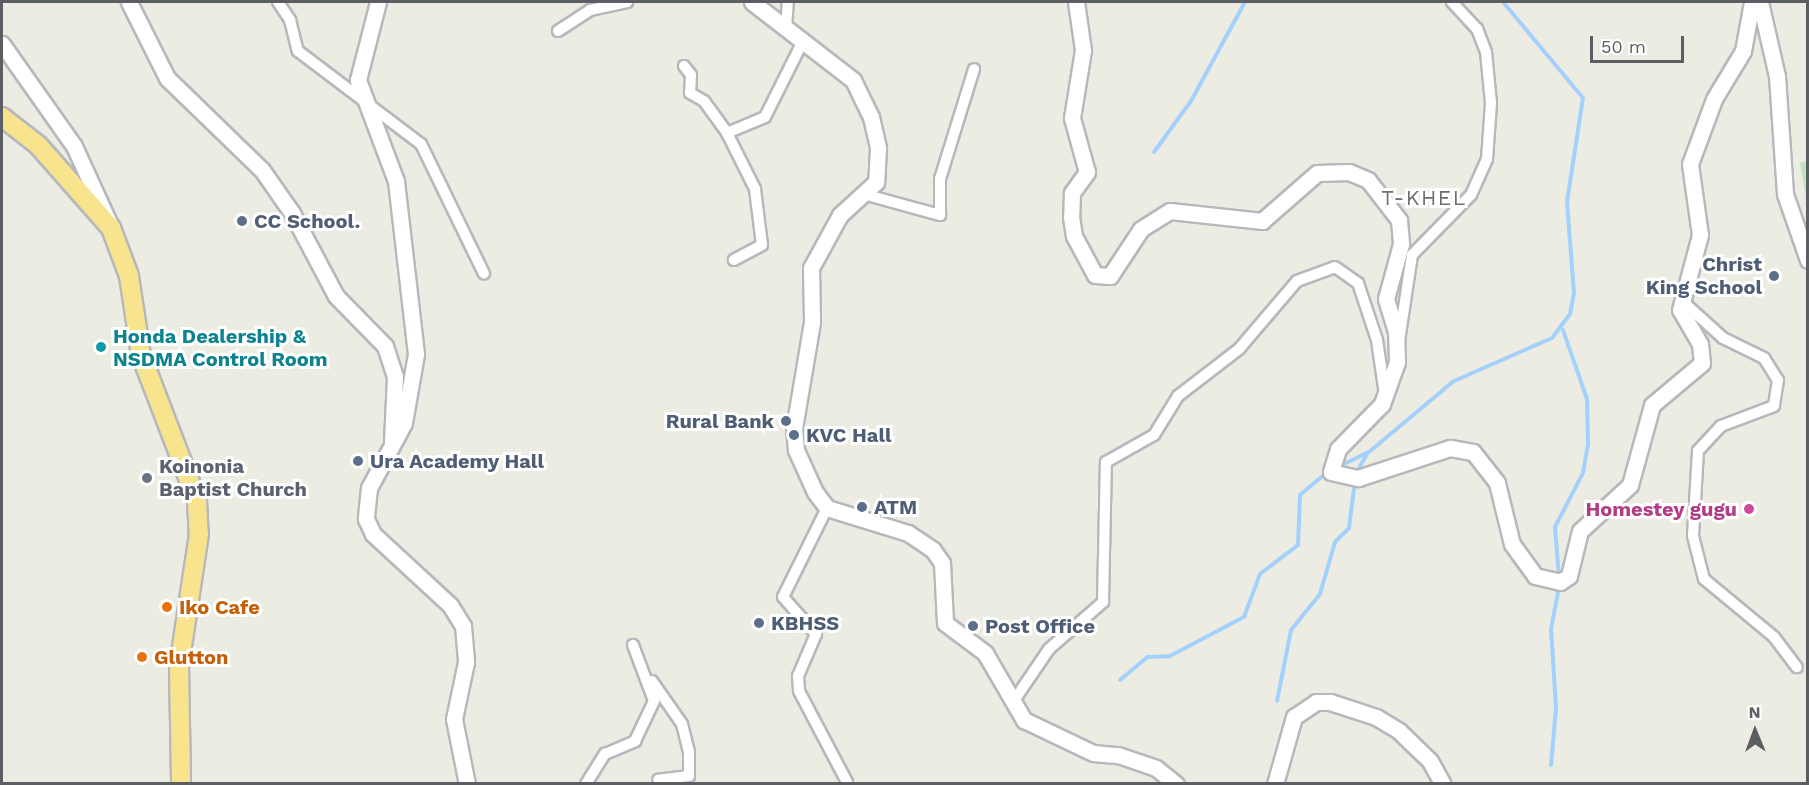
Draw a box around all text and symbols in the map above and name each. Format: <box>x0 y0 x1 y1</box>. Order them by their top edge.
scale bar <box>1593 24 1688 62</box>
text: 50 m <box>1601 36 1646 57</box>
district label: T-KHEL <box>1381 185 1467 211</box>
place label: CC School. <box>254 209 360 233</box>
marker: CC School. <box>235 214 249 228</box>
place label: Christ King School <box>1646 252 1762 299</box>
marker: Christ King School <box>1767 269 1781 283</box>
place label: Honda Dealership & NSDMA Control Room <box>113 324 328 371</box>
marker: Honda Dealership & NSDMA Control Room <box>94 340 108 354</box>
place label: Rural Bank <box>666 409 774 433</box>
marker: Rural Bank <box>779 414 793 428</box>
place label: KVC Hall <box>806 423 891 447</box>
marker: KVC Hall <box>787 428 801 442</box>
place label: Ura Academy Hall <box>370 449 545 473</box>
place label: Koinonia Baptist Church <box>159 454 307 501</box>
marker: Ura Academy Hall <box>351 454 365 468</box>
marker: Koinonia Baptist Church <box>140 471 154 485</box>
place label: ATM <box>874 495 917 519</box>
place label: Homestey gugu <box>1585 497 1737 521</box>
marker: ATM <box>855 500 869 514</box>
marker: Homestey gugu <box>1742 502 1756 516</box>
place label: Iko Cafe <box>179 595 260 619</box>
marker: Iko Cafe <box>160 600 174 614</box>
place label: KBHSS <box>771 611 839 635</box>
place label: Post Office <box>985 614 1095 638</box>
marker: KBHSS <box>752 616 766 630</box>
marker: Post Office <box>966 619 980 633</box>
place label: Glutton <box>154 645 228 669</box>
marker: Glutton <box>135 650 149 664</box>
north arrow <box>1725 701 1785 761</box>
text: N <box>1749 703 1761 722</box>

